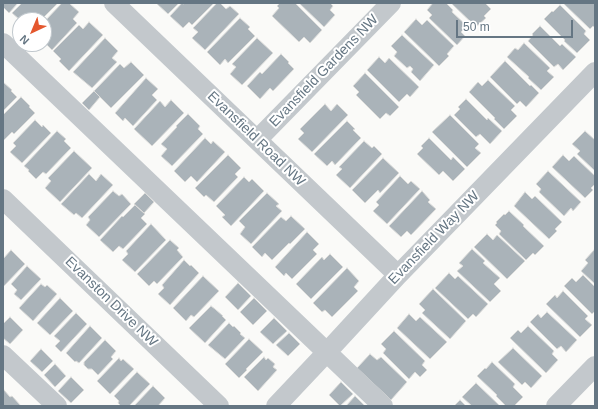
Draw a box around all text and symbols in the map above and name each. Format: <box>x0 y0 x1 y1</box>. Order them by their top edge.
street label: Evansfield Gardens NW <box>266 11 382 131</box>
north arrow <box>12 12 52 52</box>
scale bar <box>458 12 575 38</box>
text: 50 m <box>463 20 490 34</box>
text: N <box>17 33 31 47</box>
street label: Evansfield Road NW <box>204 88 308 190</box>
street label: Evansfield Way NW <box>385 188 483 288</box>
street label: Evanston Drive NW <box>61 254 161 350</box>

